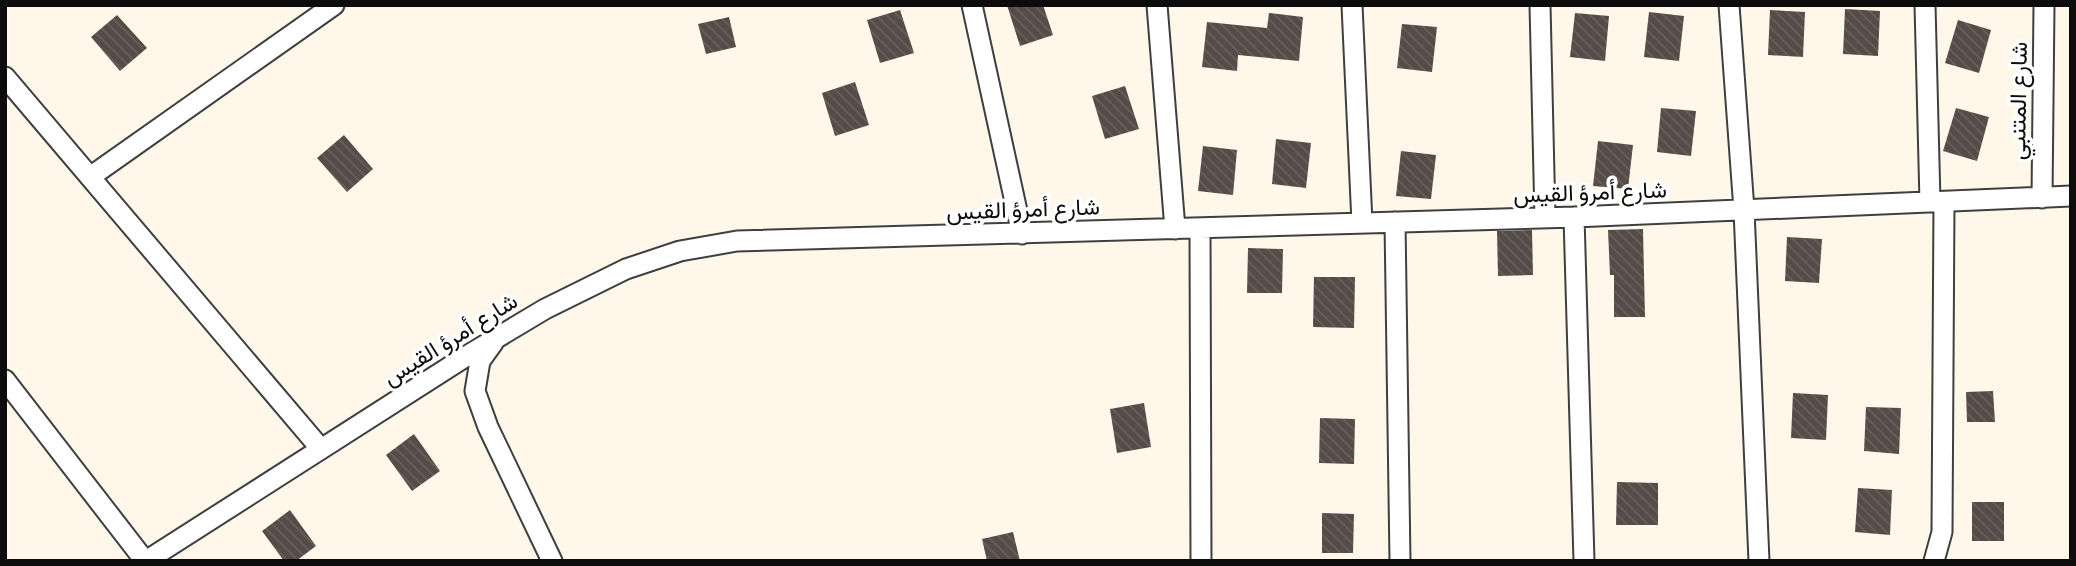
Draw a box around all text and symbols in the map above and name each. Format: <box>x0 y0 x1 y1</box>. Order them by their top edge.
street label: شارع المتنبي <box>2001 42 2038 161</box>
street label: شارع أمرؤ القيس <box>1513 173 1667 211</box>
street label: شارع أمرؤ القيس <box>946 190 1100 228</box>
street label: شارع أمرؤ القيس <box>376 285 524 393</box>

